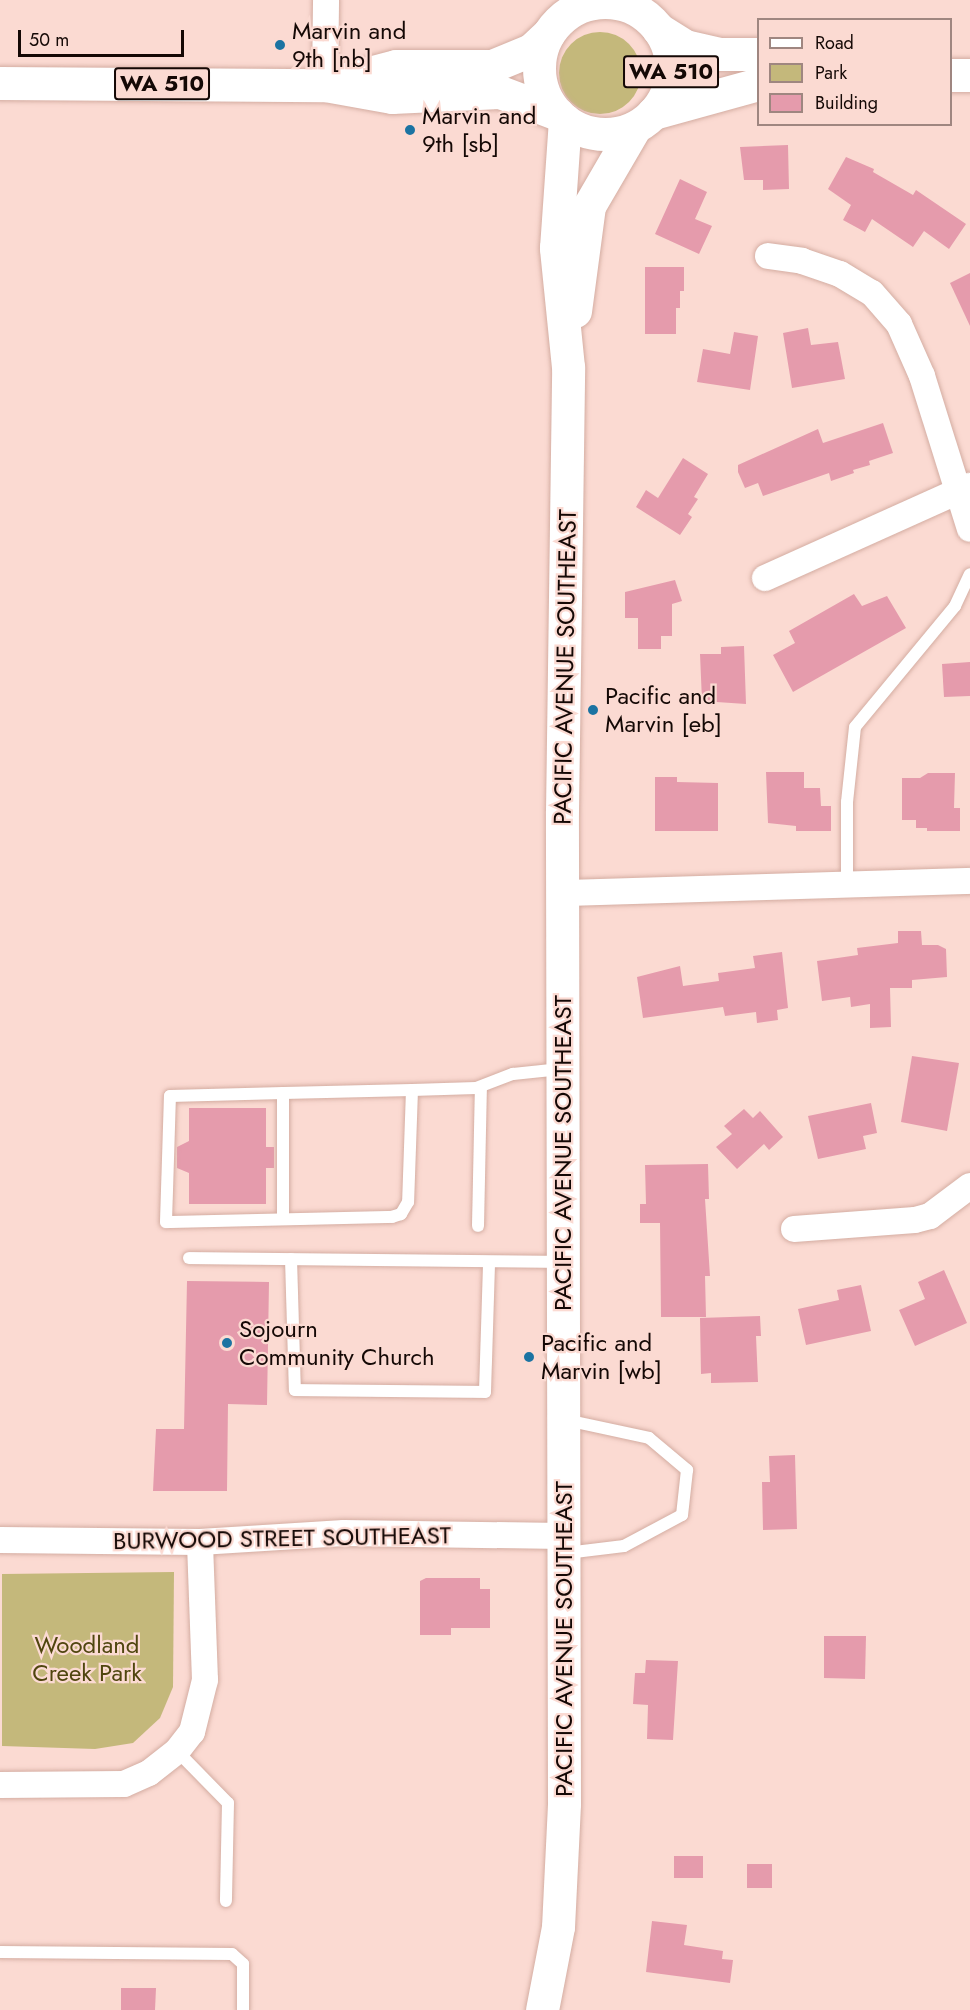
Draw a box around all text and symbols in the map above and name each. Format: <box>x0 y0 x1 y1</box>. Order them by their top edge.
place label: Marvin and 9th [nb] <box>292 17 406 73</box>
scale bar <box>21 18 188 56</box>
legend <box>757 18 952 126</box>
text: 50 m <box>29 27 69 53</box>
text: Road <box>815 30 854 56</box>
marker: Marvin and 9th [nb] <box>273 38 287 52</box>
road number: WA 510 <box>623 53 719 91</box>
text: Park <box>815 60 847 86</box>
road number: WA 510 <box>114 65 210 103</box>
text: Building <box>815 90 878 116</box>
place label: Marvin and 9th [sb] <box>422 102 536 158</box>
marker: Marvin and 9th [sb] <box>403 123 417 137</box>
street label: PACIFIC AVENUE SOUTHEAST <box>548 509 582 825</box>
place label: Pacific and Marvin [eb] <box>605 682 722 738</box>
marker: Pacific and Marvin [eb] <box>586 703 600 717</box>
street label: PACIFIC AVENUE SOUTHEAST <box>549 995 577 1311</box>
place label: Sojourn Community Church <box>239 1315 435 1371</box>
place label: Pacific and Marvin [wb] <box>541 1329 662 1385</box>
marker: Sojourn Community Church <box>220 1336 234 1350</box>
marker: Pacific and Marvin [wb] <box>522 1350 536 1364</box>
street label: PACIFIC AVENUE SOUTHEAST <box>550 1481 578 1797</box>
street label: BURWOOD STREET SOUTHEAST <box>113 1521 451 1555</box>
park label: Woodland Creek Park <box>32 1631 142 1687</box>

